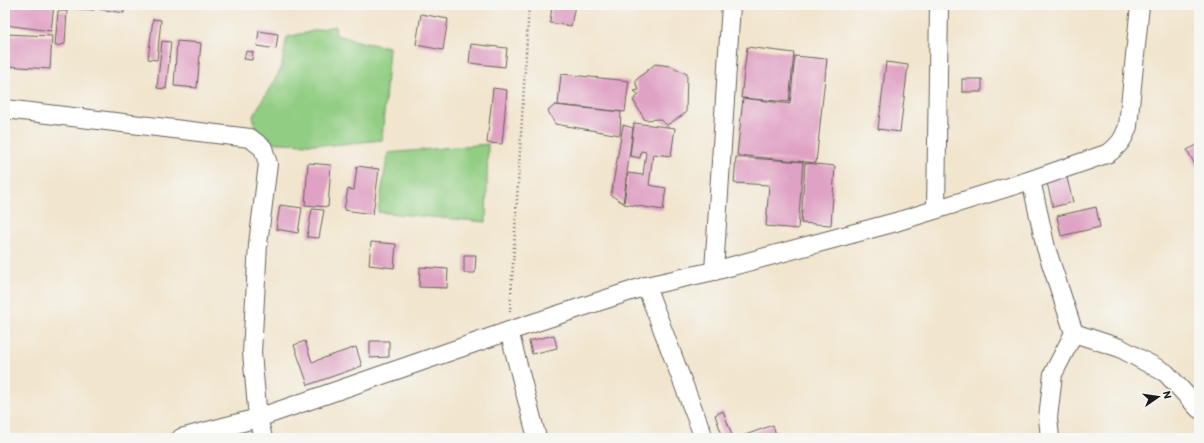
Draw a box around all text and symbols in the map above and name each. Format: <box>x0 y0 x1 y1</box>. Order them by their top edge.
north arrow <box>1138 377 1178 417</box>
text: N <box>1160 390 1174 400</box>

